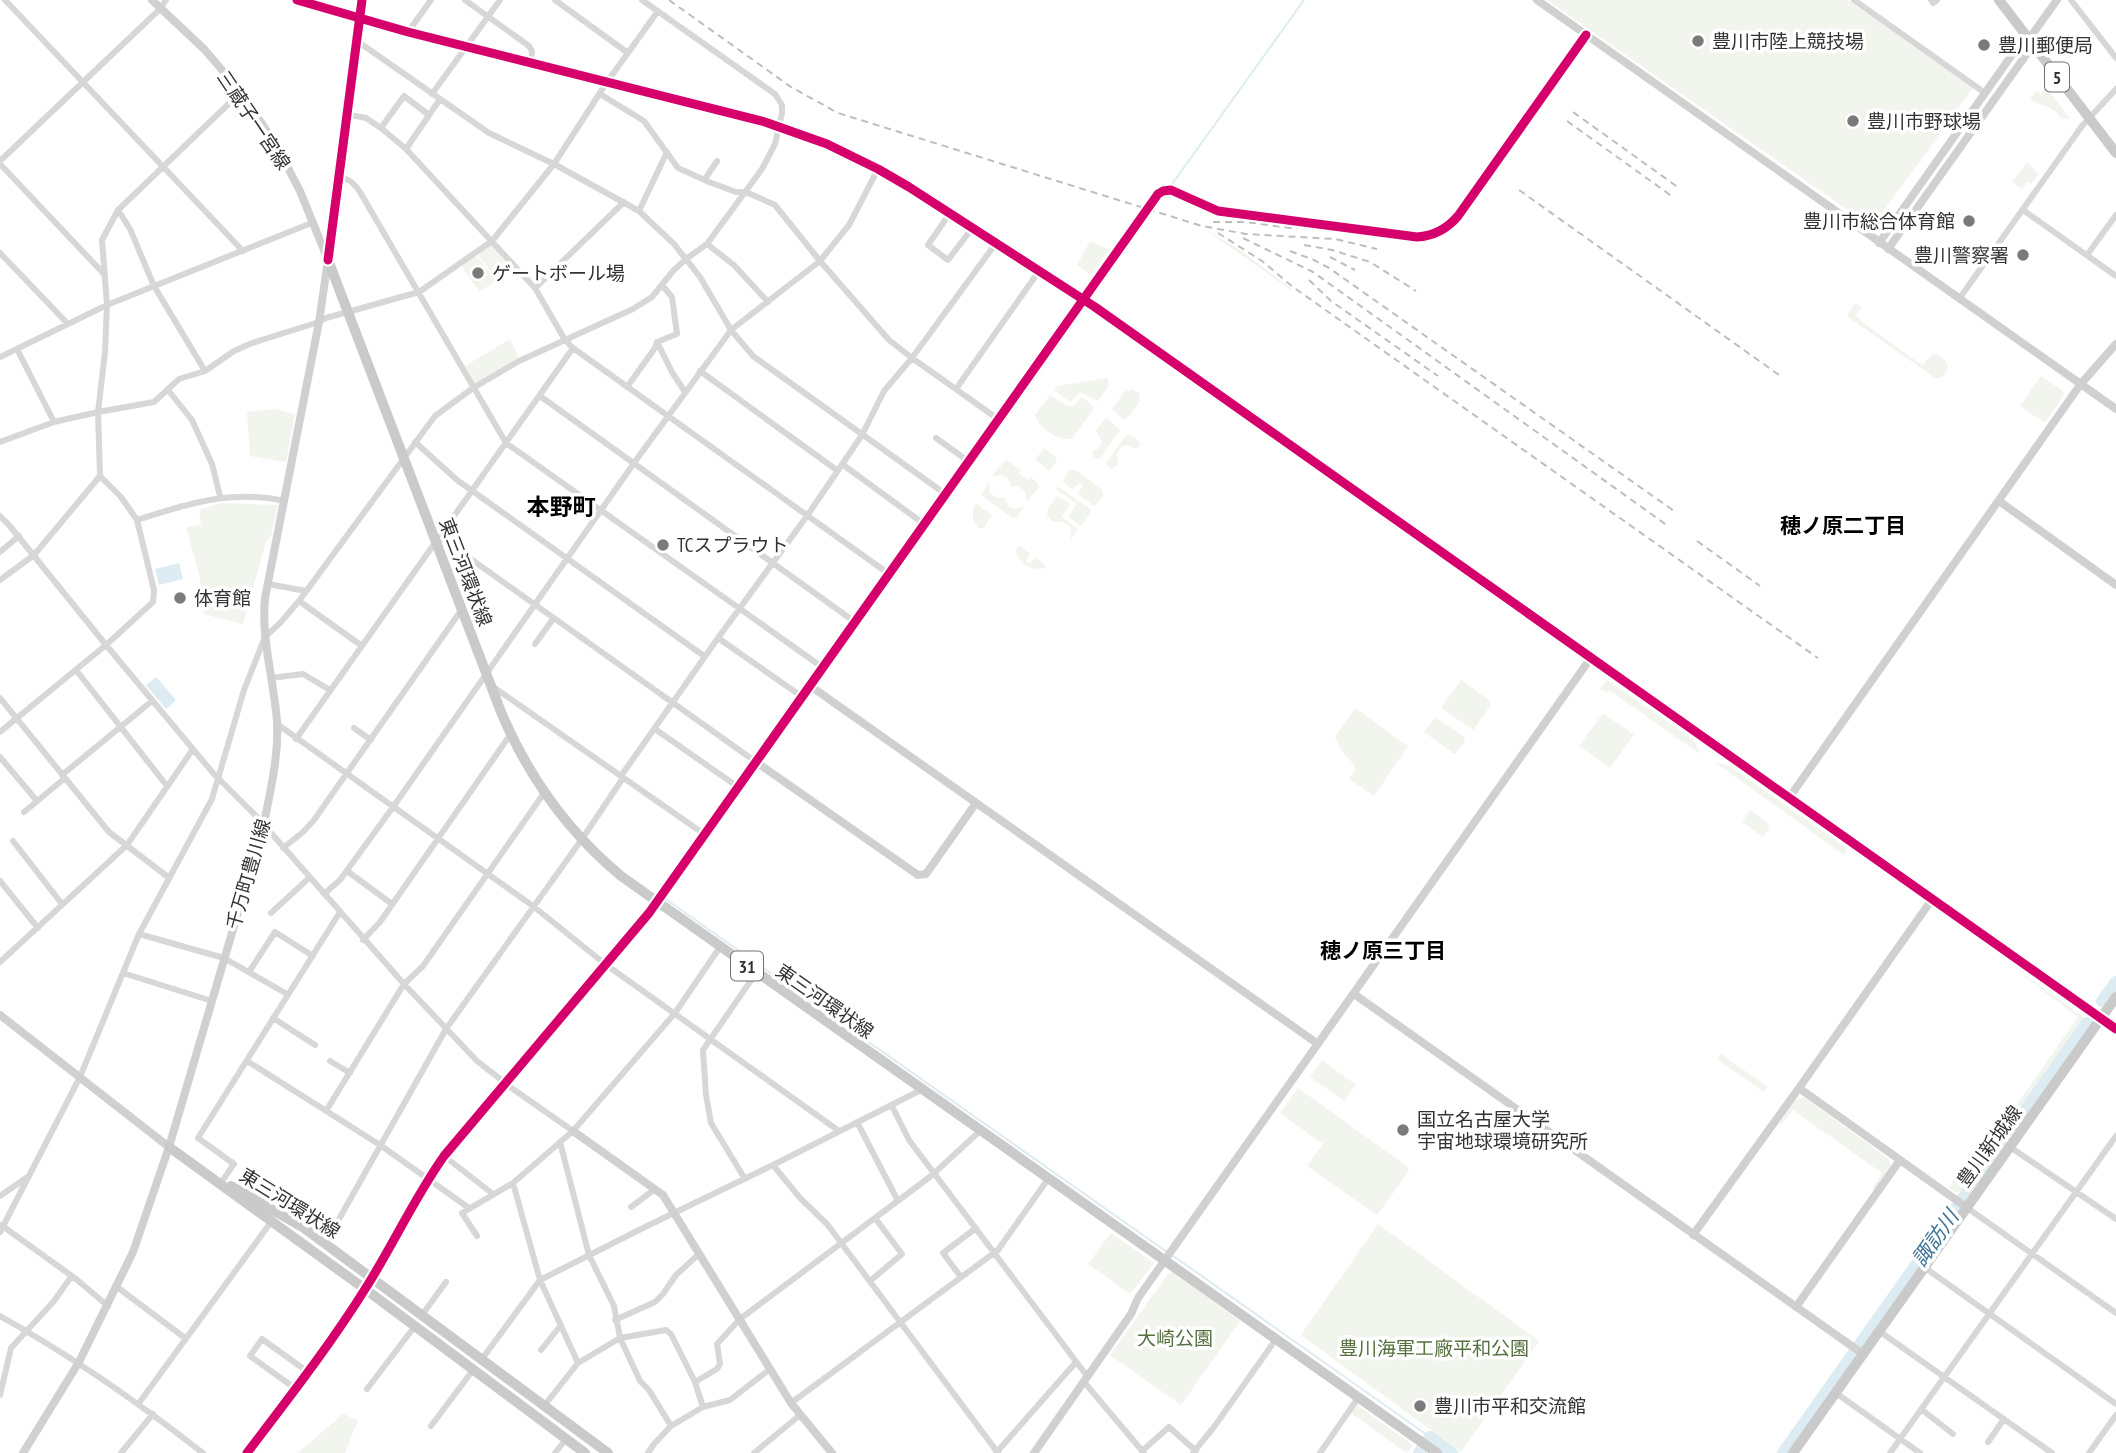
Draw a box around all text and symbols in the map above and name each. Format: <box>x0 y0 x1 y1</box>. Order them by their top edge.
place label: 豊川市陸上競技場 <box>1712 29 1864 53</box>
marker: 豊川市陸上競技場 <box>1690 33 1706 49</box>
place label: 豊川郵便局 <box>1998 33 2093 57</box>
marker: 豊川郵便局 <box>1976 37 1992 53</box>
road number: 5 <box>2045 62 2069 92</box>
street label: 三蔵子一宮線 <box>212 66 296 174</box>
place label: 豊川市野球場 <box>1867 109 1981 133</box>
marker: 豊川市野球場 <box>1845 113 1861 129</box>
place label: 豊川市総合体育館 <box>1803 209 1955 233</box>
marker: 豊川市総合体育館 <box>1961 213 1977 229</box>
place label: 豊川警察署 <box>1914 243 2009 267</box>
marker: 豊川警察署 <box>2015 247 2031 263</box>
place label: ゲートボール場 <box>492 261 625 285</box>
marker: ゲートボール場 <box>470 265 486 281</box>
district label: 本野町 <box>527 492 596 521</box>
district label: 穂ノ原二丁目 <box>1780 512 1906 539</box>
street label: 東三河環状線 <box>434 514 498 630</box>
place label: TCスプラウト <box>677 533 789 557</box>
marker: TCスプラウト <box>655 537 671 553</box>
place label: 体育館 <box>194 586 251 610</box>
marker: 体育館 <box>172 590 188 606</box>
street label: 千万町豊川線 <box>221 816 275 932</box>
district label: 穂ノ原三丁目 <box>1320 937 1446 964</box>
road number: 31 <box>731 951 763 981</box>
street label: 東三河環状線 <box>771 958 879 1044</box>
street label: 豊川新城線 <box>1951 1101 2027 1191</box>
place label: 国立名古屋大学 宇宙地球環境研究所 <box>1417 1107 1588 1153</box>
marker: 国立名古屋大学 宇宙地球環境研究所 <box>1395 1122 1411 1138</box>
street label: 東三河環状線 <box>235 1163 345 1243</box>
water label: 諏訪川 <box>1906 1203 1965 1272</box>
park label: 大崎公園 <box>1137 1326 1213 1350</box>
park label: 豊川海軍工廠平和公園 <box>1339 1336 1529 1360</box>
place label: 豊川市平和交流館 <box>1434 1394 1586 1418</box>
marker: 豊川市平和交流館 <box>1412 1398 1428 1414</box>

